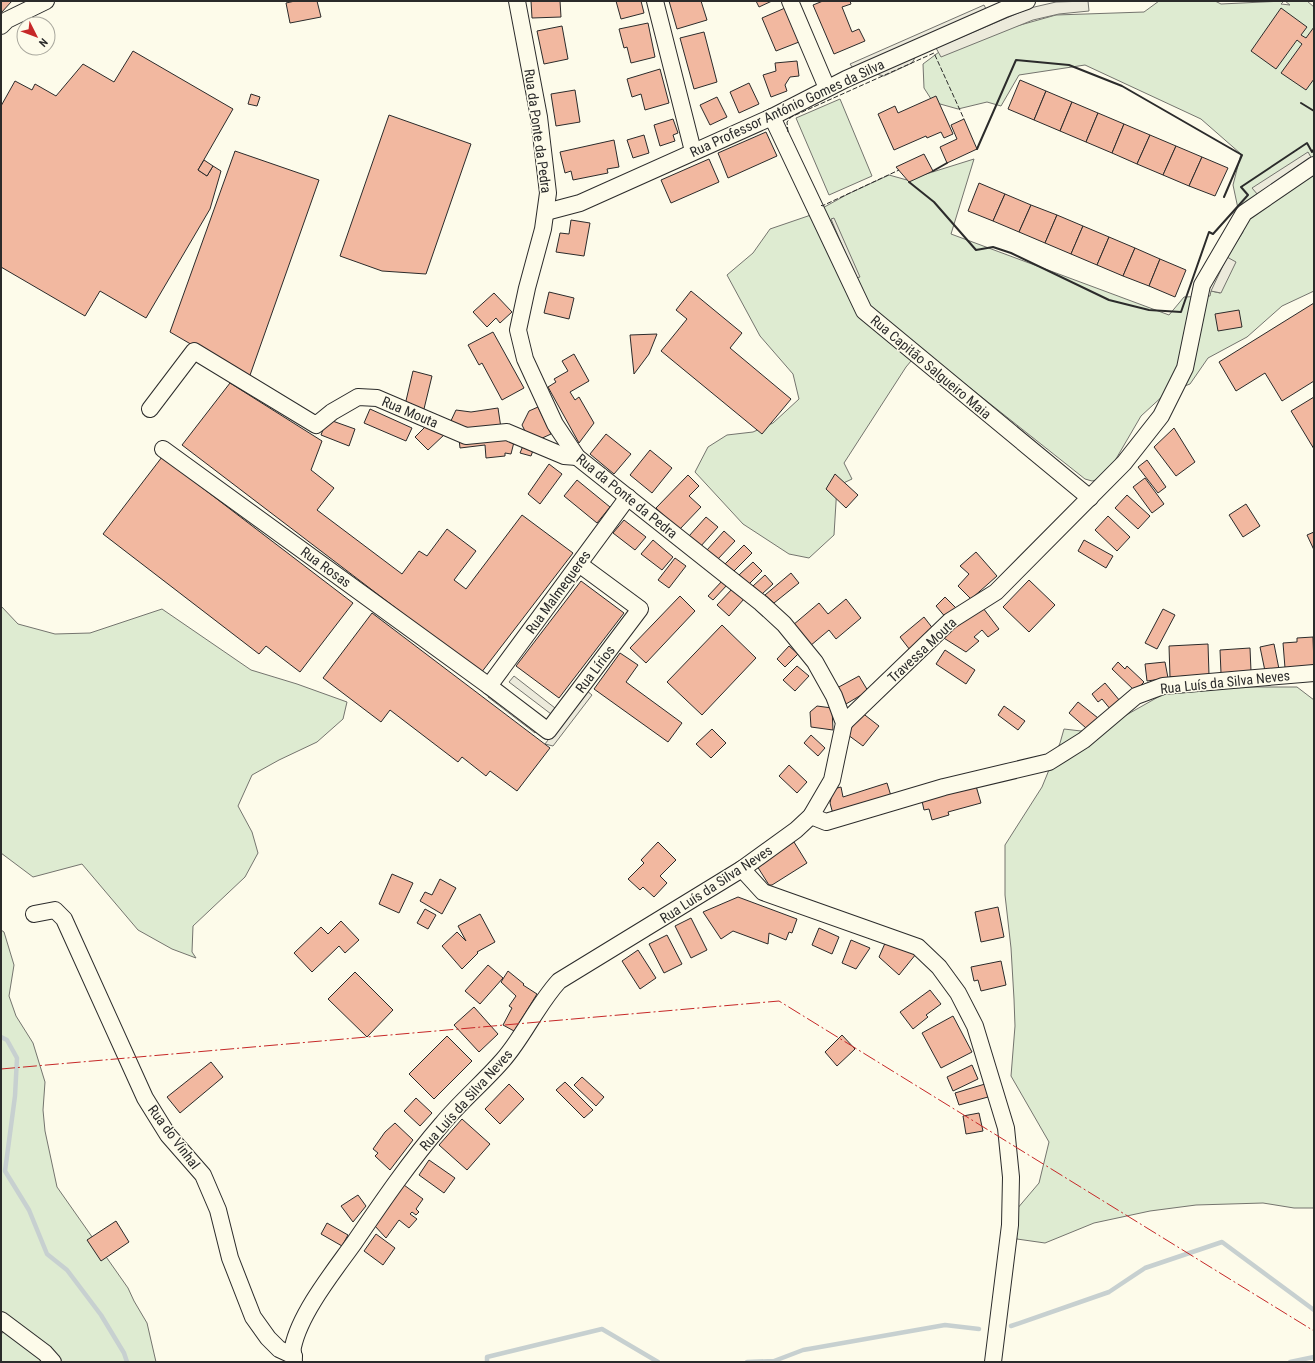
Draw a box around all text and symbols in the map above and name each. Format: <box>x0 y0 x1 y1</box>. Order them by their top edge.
north arrow <box>16 16 56 56</box>
text: N <box>36 35 50 49</box>
street label: Rua Professor António Gomes da Silva <box>687 56 887 160</box>
street label: Rua da Ponte da Pedra <box>521 68 555 194</box>
street label: Rua Capitão Salgueiro Maia <box>868 312 994 422</box>
street label: Rua Mouta <box>380 393 440 431</box>
street label: Rua da Ponte da Pedra <box>573 450 681 542</box>
street label: Rua Rosas <box>298 543 354 591</box>
street label: Rua Malmequeres <box>522 547 594 637</box>
street label: Travessa Mouta <box>884 614 960 686</box>
street label: Rua Lírios <box>572 642 618 696</box>
street label: Rua Luís da Silva Neves <box>1159 667 1291 697</box>
street label: Rua Luís da Silva Neves <box>657 842 775 926</box>
street label: Rua Luís da Silva Neves <box>416 1046 516 1154</box>
street label: Rua do Vinhal <box>145 1102 203 1172</box>

